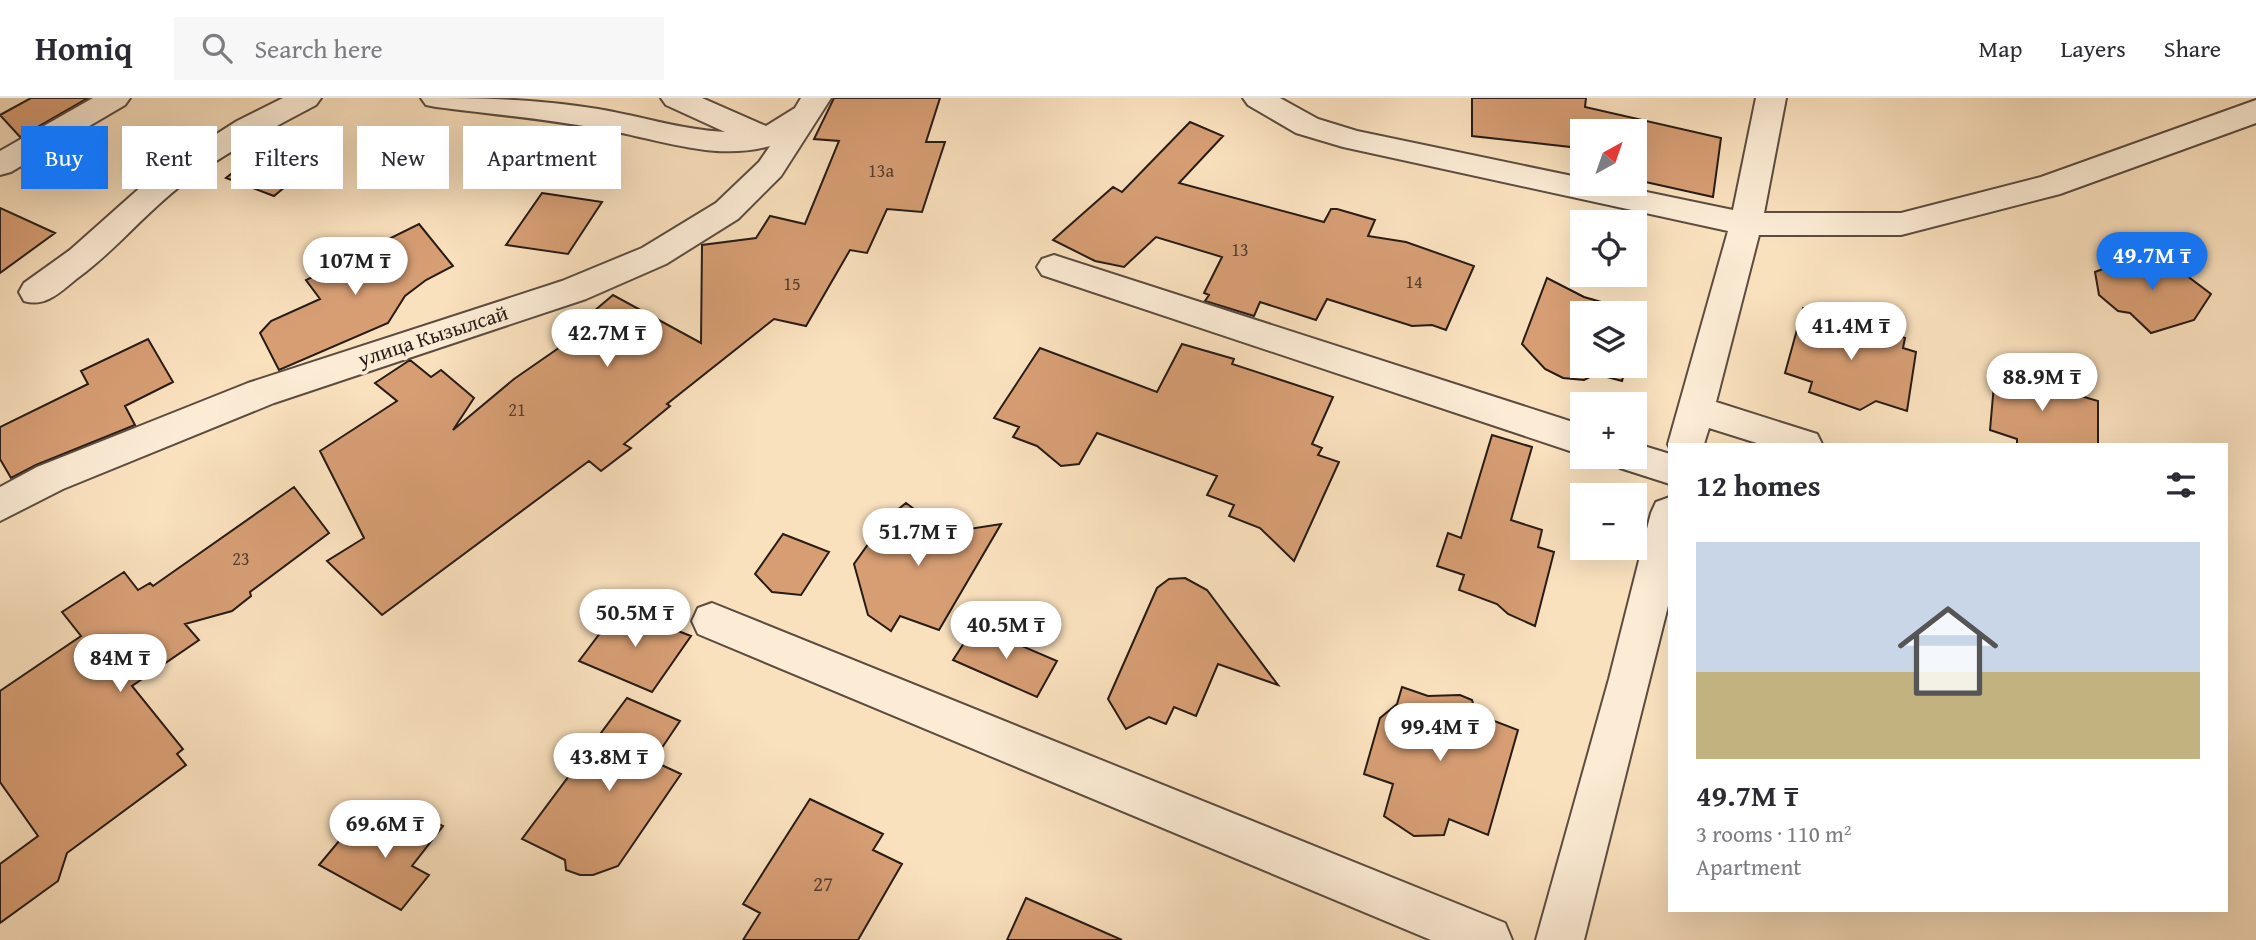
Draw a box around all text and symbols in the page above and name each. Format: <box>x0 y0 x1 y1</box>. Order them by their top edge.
search box <box>174 17 664 80</box>
text: Homiq <box>35 24 132 72</box>
icon: search <box>198 29 236 67</box>
text: Search here <box>254 29 383 68</box>
text: Map <box>1979 31 2022 66</box>
text: Layers <box>2060 31 2126 66</box>
text: Share <box>2164 31 2221 66</box>
north arrow <box>1570 119 1647 196</box>
map controls <box>1570 119 1647 560</box>
chip: Buy <box>21 126 108 189</box>
chip: Rent <box>122 126 217 189</box>
chip: Filters <box>231 126 343 189</box>
chip: New <box>357 126 449 189</box>
chip: Apartment <box>463 126 621 189</box>
house number: 13а <box>868 157 894 184</box>
button: locate <box>1570 210 1647 287</box>
pin: 49.7M ₸ <box>2087 232 2217 292</box>
house number: 13 <box>1231 236 1249 263</box>
pin: 107M ₸ <box>298 238 412 297</box>
text: 49.7M ₸ <box>2112 238 2192 271</box>
text: 107M ₸ <box>319 243 391 276</box>
house number: 14 <box>1405 268 1423 295</box>
house number: 15 <box>783 270 801 297</box>
street label: улица Кызылсай <box>353 297 512 375</box>
button: layers <box>1570 301 1647 378</box>
pin: 41.4M ₸ <box>1786 302 1916 362</box>
text: 41.4M ₸ <box>1811 308 1891 341</box>
pin: 42.7M ₸ <box>542 310 672 369</box>
text: 42.7M ₸ <box>567 315 647 348</box>
pin: 88.9M ₸ <box>1977 354 2107 413</box>
text: 88.9M ₸ <box>2002 359 2082 392</box>
button: + <box>1570 392 1647 469</box>
house number: 21 <box>508 396 526 423</box>
text: 12 homes <box>1696 463 1821 507</box>
icon: filters <box>2162 466 2200 504</box>
button: − <box>1570 483 1647 560</box>
pin: 51.7M ₸ <box>853 508 983 568</box>
text: 51.7M ₸ <box>878 514 958 547</box>
house number: 23 <box>232 545 250 572</box>
icon: home <box>1885 588 2011 714</box>
pin: 50.5M ₸ <box>570 589 700 649</box>
text: 50.5M ₸ <box>595 595 675 628</box>
pin: 40.5M ₸ <box>941 602 1071 661</box>
text: 40.5M ₸ <box>966 607 1046 640</box>
pin: 84M ₸ <box>71 634 169 694</box>
text: 84M ₸ <box>90 640 150 673</box>
pin: 99.4M ₸ <box>1375 704 1505 763</box>
text: 99.4M ₸ <box>1400 709 1480 742</box>
pin: 43.8M ₸ <box>544 734 674 793</box>
text: 43.8M ₸ <box>569 739 649 772</box>
text: 49.7M ₸ <box>1696 773 1799 817</box>
pin: 69.6M ₸ <box>320 800 450 860</box>
text: 69.6M ₸ <box>345 806 425 839</box>
text: 3 rooms · 110 m² <box>1696 817 1851 850</box>
text: Apartment <box>1696 850 1801 883</box>
house number: 27 <box>813 868 833 899</box>

